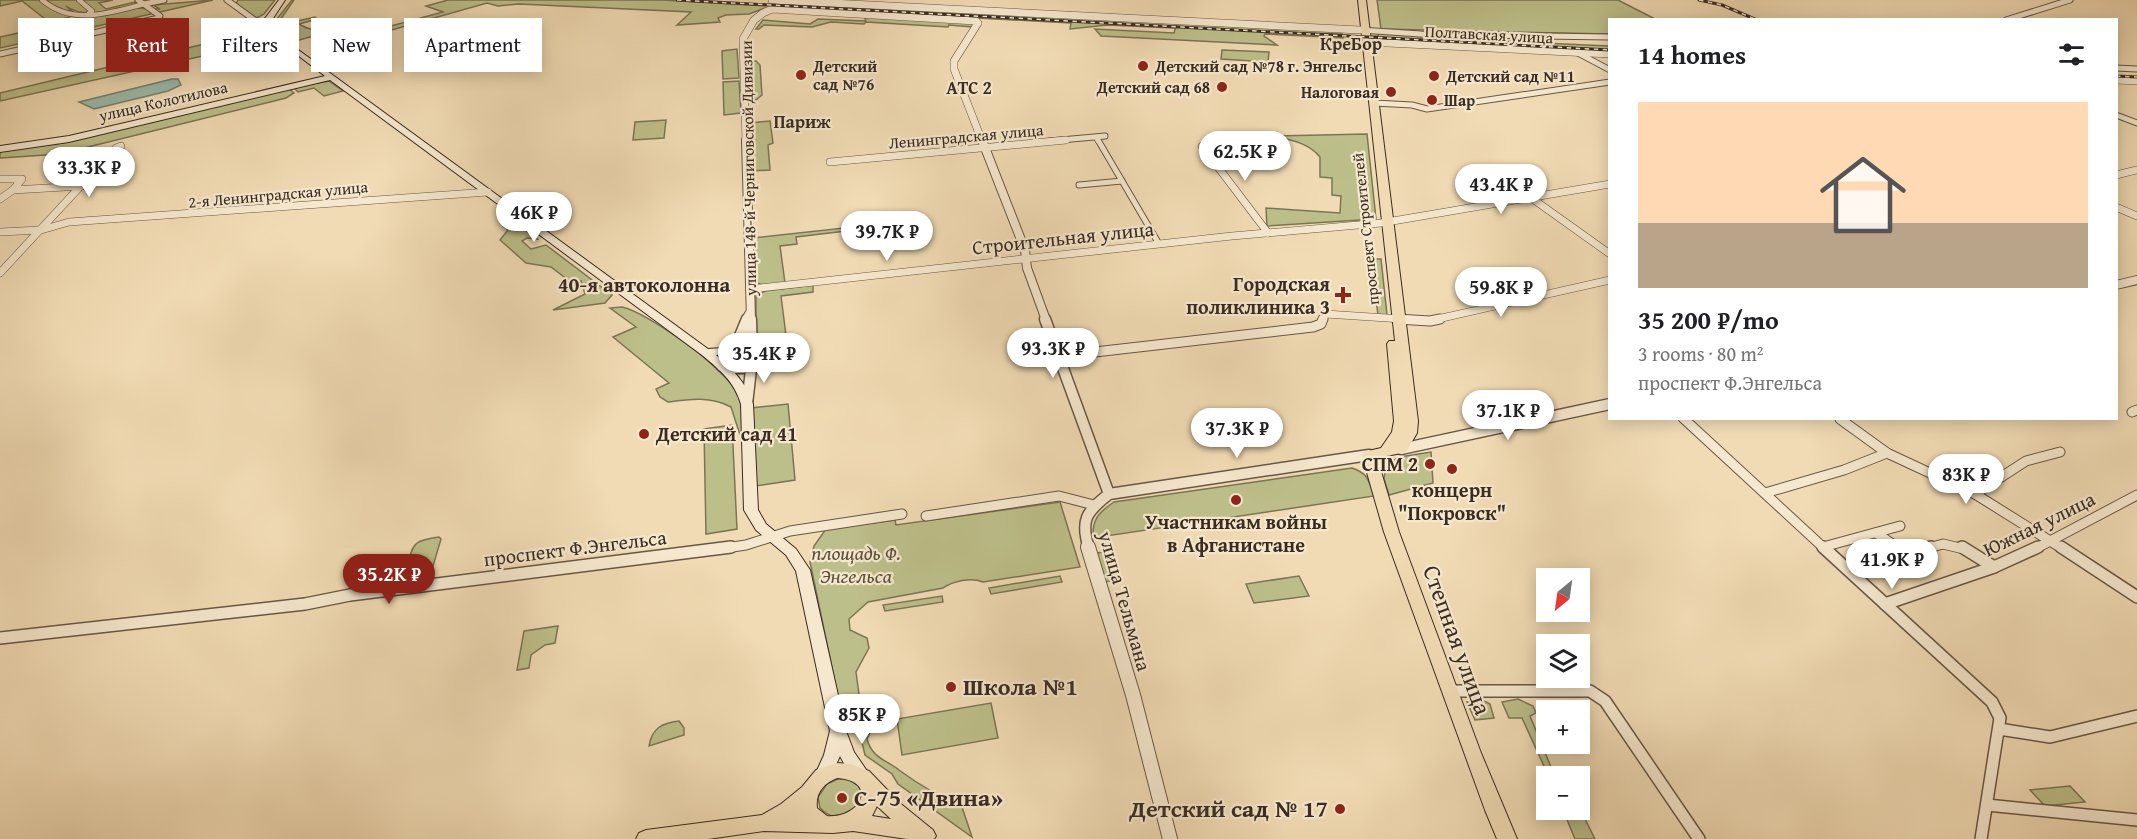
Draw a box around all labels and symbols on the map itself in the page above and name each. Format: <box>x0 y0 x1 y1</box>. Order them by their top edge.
street label: Полтавская улица <box>1424 19 1554 49</box>
district label: КреБор <box>1320 30 1382 57</box>
street label: улица 148-й Черниговской Дивизии <box>734 40 762 297</box>
place label: Детский сад №76 <box>812 54 877 96</box>
place label: Детский сад №78 г. Энгельс <box>1154 54 1363 78</box>
marker: Детский сад №78 г. Энгельс <box>1136 59 1150 73</box>
place label: Детский сад №11 <box>1445 64 1575 88</box>
marker: Детский сад №76 <box>794 68 808 82</box>
marker: Детский сад №11 <box>1427 69 1441 83</box>
street label: улица Колотилова <box>95 74 230 128</box>
district label: АТС 2 <box>946 74 992 101</box>
place label: Детский сад 68 <box>1096 75 1210 99</box>
marker: Детский сад 68 <box>1215 80 1229 94</box>
place label: Налоговая <box>1301 80 1379 104</box>
marker: Налоговая <box>1384 85 1398 99</box>
place label: Шар <box>1444 88 1475 112</box>
marker: Шар <box>1425 93 1439 107</box>
district label: Париж <box>773 108 831 135</box>
street label: Ленинградская улица <box>888 117 1045 155</box>
pin: 62.5K ₽ <box>1190 131 1300 182</box>
pin: 33.3K ₽ <box>34 147 144 198</box>
street label: проспект Строителей <box>1345 151 1385 306</box>
pin: 43.4K ₽ <box>1446 164 1556 215</box>
street label: 2-я Ленинградская улица <box>187 174 369 214</box>
pin: 46K ₽ <box>492 192 576 243</box>
pin: 39.7K ₽ <box>832 211 942 262</box>
street label: Строительная улица <box>971 213 1156 261</box>
pin: 59.8K ₽ <box>1446 267 1556 318</box>
district label: 40-я автоколонна <box>558 269 731 300</box>
place label: Городская поликлиника 3 <box>1186 269 1330 321</box>
marker: Городская поликлиника 3 <box>1334 286 1352 304</box>
pin: 93.3K ₽ <box>998 328 1108 379</box>
pin: 35.4K ₽ <box>709 333 819 384</box>
pin: 37.1K ₽ <box>1453 390 1563 441</box>
pin: 37.3K ₽ <box>1182 408 1292 459</box>
place label: Детский сад 41 <box>655 419 798 448</box>
marker: Детский сад 41 <box>637 427 651 441</box>
place label: СПМ 2 <box>1362 449 1418 478</box>
pin: 83K ₽ <box>1924 454 2008 505</box>
marker: СПМ 2 <box>1423 457 1437 471</box>
marker: концерн "Покровск" <box>1445 462 1459 476</box>
place label: концерн "Покровск" <box>1398 475 1506 527</box>
street label: Южная улица <box>1978 484 2100 563</box>
marker: Участникам войны в Афганистане <box>1229 493 1243 507</box>
place label: Участникам войны в Афганистане <box>1145 507 1327 559</box>
street label: проспект Ф.Энгельса <box>482 522 668 573</box>
street label: улица Тельмана <box>1091 527 1159 675</box>
park label: площадь Ф. Энгельса <box>811 538 901 590</box>
pin: 41.9K ₽ <box>1837 539 1947 590</box>
pin: 35.2K ₽ <box>334 554 444 605</box>
street label: Степная улица <box>1414 560 1501 720</box>
north arrow <box>1536 568 1590 622</box>
place label: Школа №1 <box>963 669 1078 704</box>
marker: Школа №1 <box>944 680 958 694</box>
pin: 85K ₽ <box>820 694 904 745</box>
place label: С-75 «Двина» <box>854 780 1003 815</box>
marker: С-75 «Двина» <box>835 791 849 805</box>
place label: Детский сад № 17 <box>1128 791 1328 826</box>
marker: Детский сад № 17 <box>1333 802 1347 816</box>

